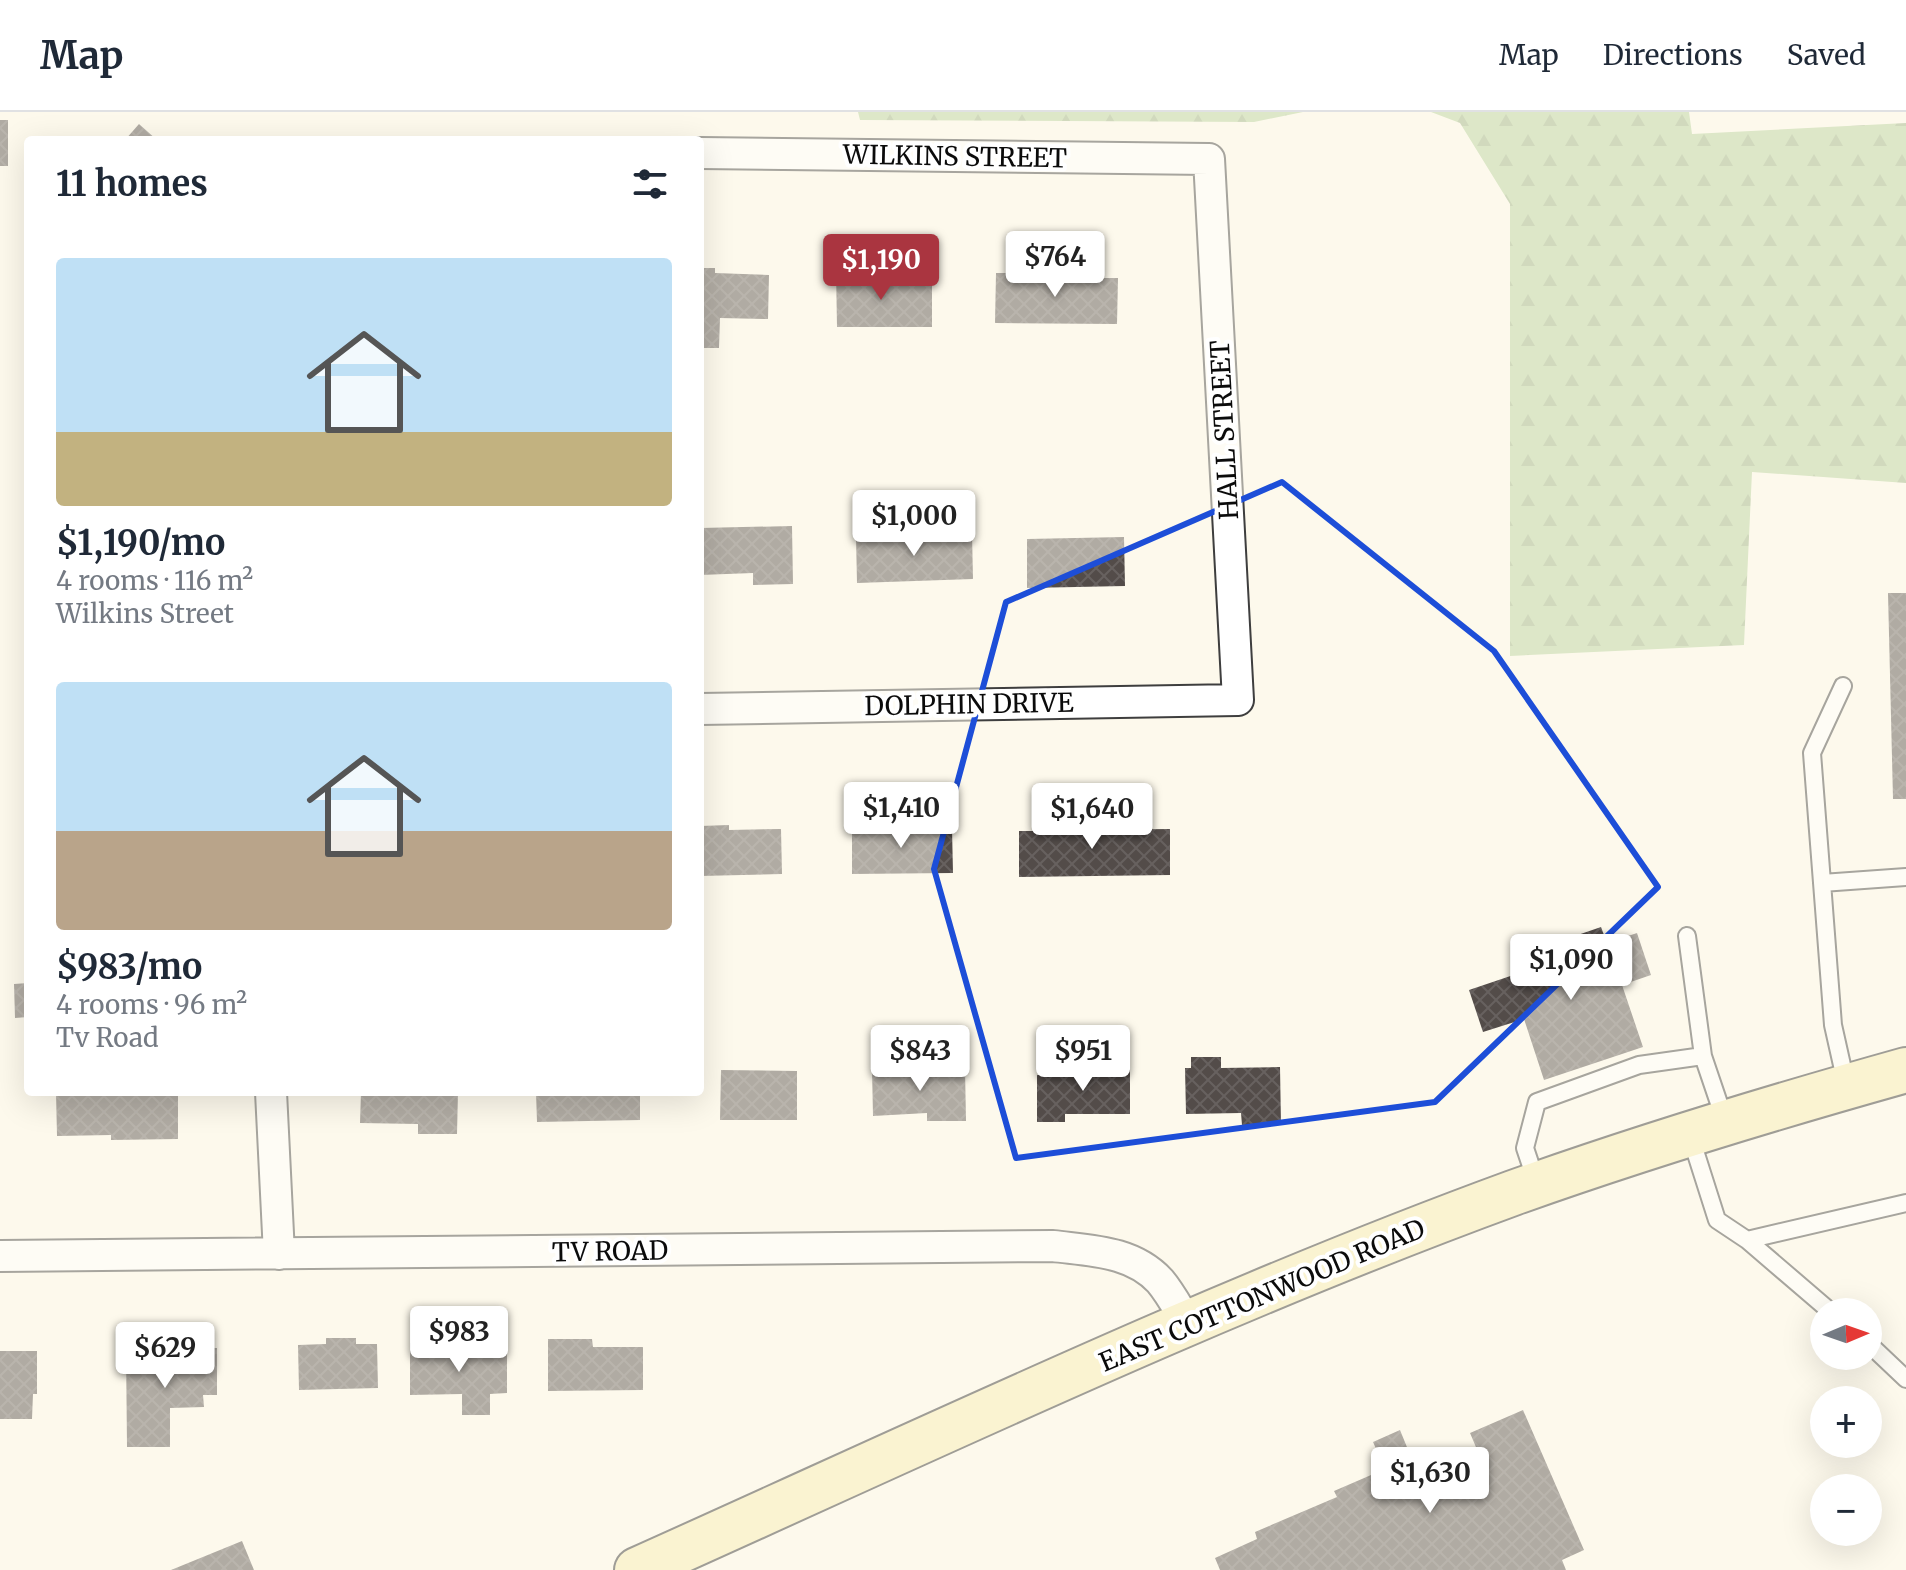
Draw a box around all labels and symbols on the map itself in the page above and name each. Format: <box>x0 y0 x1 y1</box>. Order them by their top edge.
street label: WILKINS STREET <box>842 138 1067 174</box>
pin: $764 <box>1008 231 1102 299</box>
pin: $1,190 <box>816 234 946 302</box>
street label: HALL STREET <box>1203 339 1245 521</box>
pin: $1,000 <box>849 490 979 558</box>
street label: DOLPHIN DRIVE <box>864 686 1074 722</box>
pin: $1,410 <box>836 782 966 850</box>
pin: $1,640 <box>1027 783 1157 851</box>
pin: $1,090 <box>1506 934 1636 1002</box>
pin: $843 <box>873 1025 967 1093</box>
pin: $951 <box>1036 1025 1130 1093</box>
street label: EAST COTTONWOOD ROAD <box>1094 1211 1430 1379</box>
street label: TV ROAD <box>552 1233 668 1269</box>
north arrow <box>1810 1298 1882 1370</box>
pin: $983 <box>412 1306 506 1374</box>
pin: $629 <box>118 1322 212 1390</box>
pin: $1,630 <box>1365 1447 1495 1515</box>

